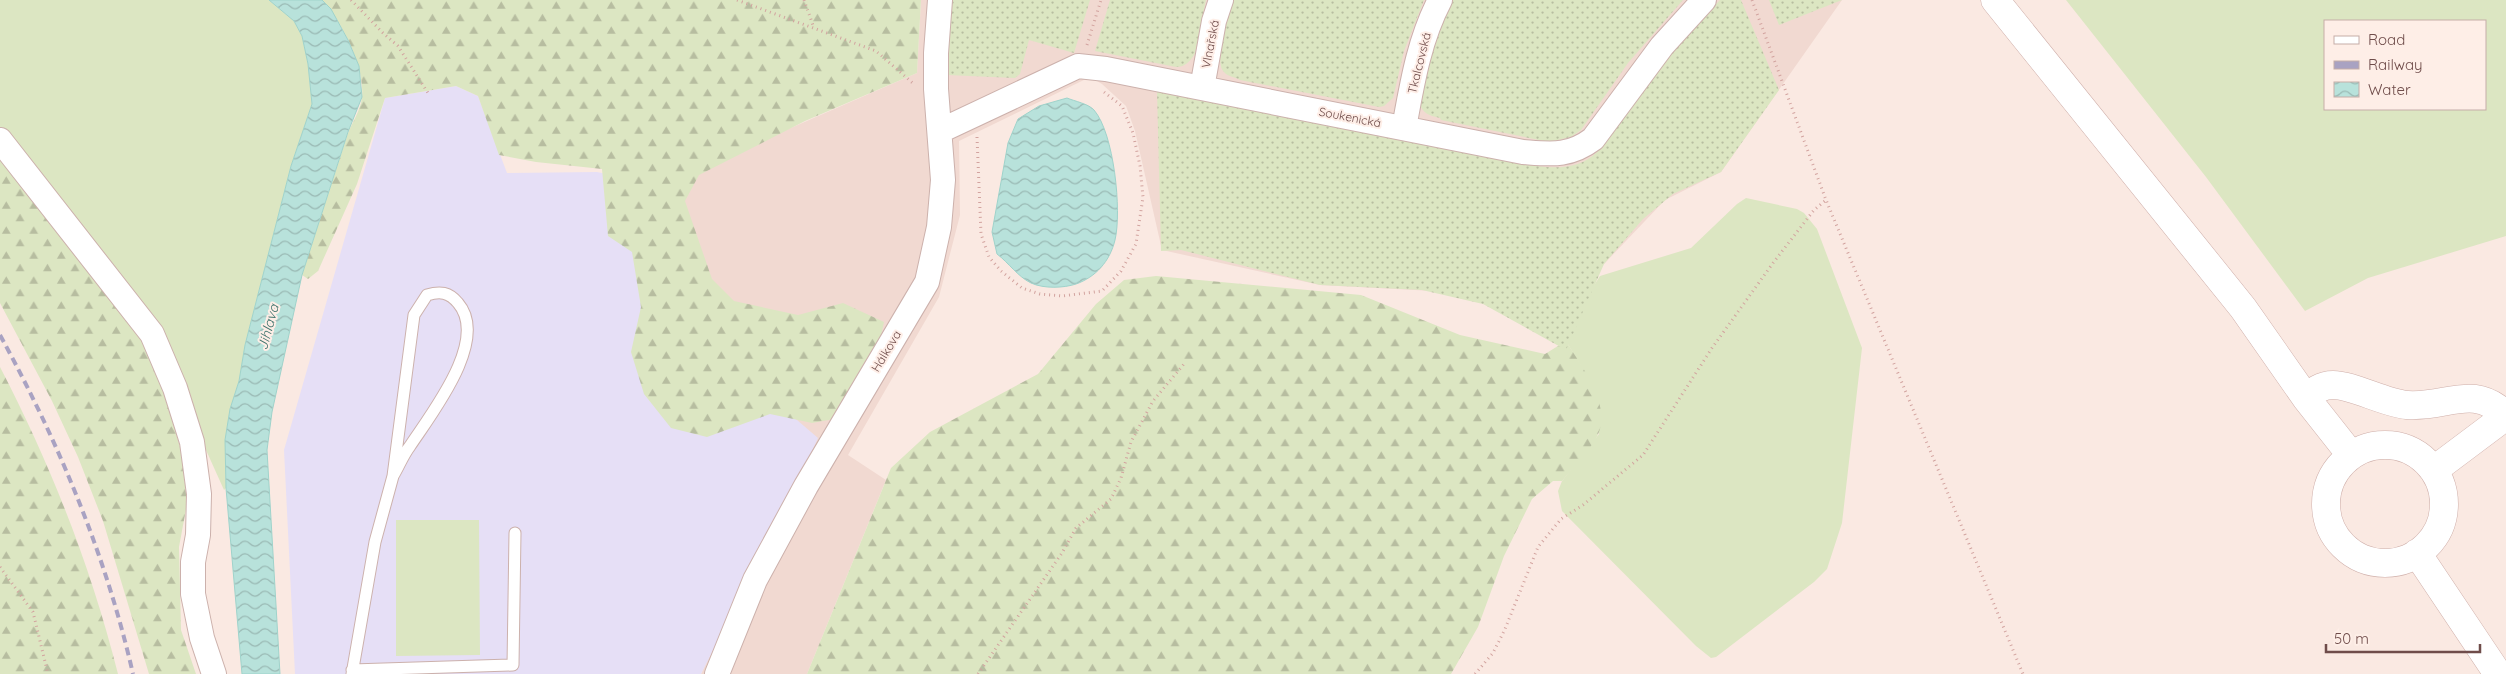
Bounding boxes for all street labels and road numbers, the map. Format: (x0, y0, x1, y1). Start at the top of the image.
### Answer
street label: Vlnařská (1198, 19, 1222, 69)
street label: Tkalcovská (1404, 31, 1434, 95)
street label: Soukenická (1318, 104, 1382, 130)
street label: Hálkova (868, 328, 904, 374)

